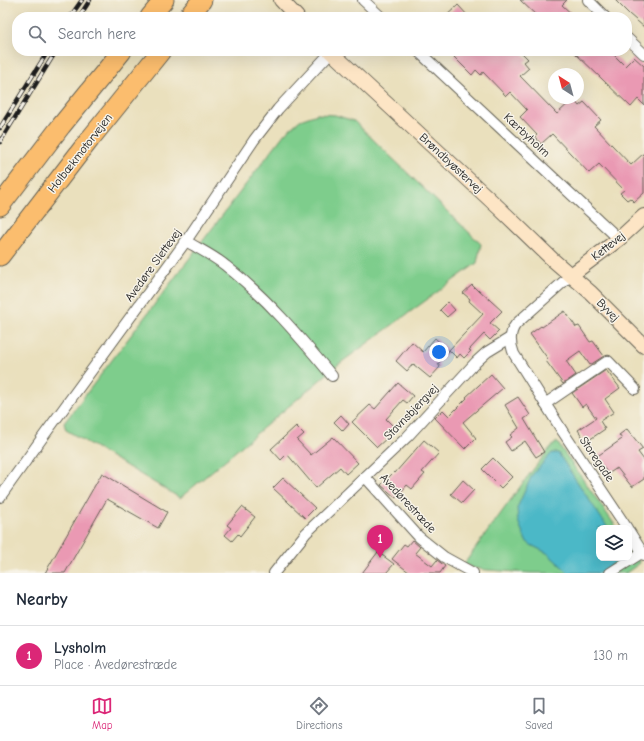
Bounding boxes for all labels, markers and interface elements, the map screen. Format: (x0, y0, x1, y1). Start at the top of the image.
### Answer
search box (12, 12, 632, 56)
icon: search (26, 23, 48, 45)
text: Search here (58, 25, 136, 43)
north arrow (548, 68, 584, 104)
street label: Kærbyholm (501, 110, 553, 160)
street label: Holbækmotorvejen (45, 111, 115, 195)
street label: Brøndbyøstervej (416, 130, 486, 196)
street label: Avedøre Slettevej (122, 226, 184, 304)
street label: Kettevej (588, 229, 628, 263)
street label: Byvej (594, 296, 622, 324)
your location (429, 342, 449, 362)
street label: Stavnsbjergvej (381, 381, 441, 443)
street label: Storegade (577, 434, 617, 484)
street label: Avedørestræde (377, 470, 439, 536)
pin: 1 (367, 525, 393, 558)
map controls (596, 525, 632, 561)
button: layers (596, 525, 632, 561)
text: Nearby (16, 590, 67, 609)
text: Lysholm (54, 639, 106, 657)
text: 1 (26, 648, 32, 663)
text: 130 m (593, 648, 628, 663)
text: Place · Avedørestræde (54, 657, 177, 672)
tab: Map (91, 695, 113, 732)
tab: Directions (296, 695, 343, 732)
tab: Saved (525, 695, 553, 732)

